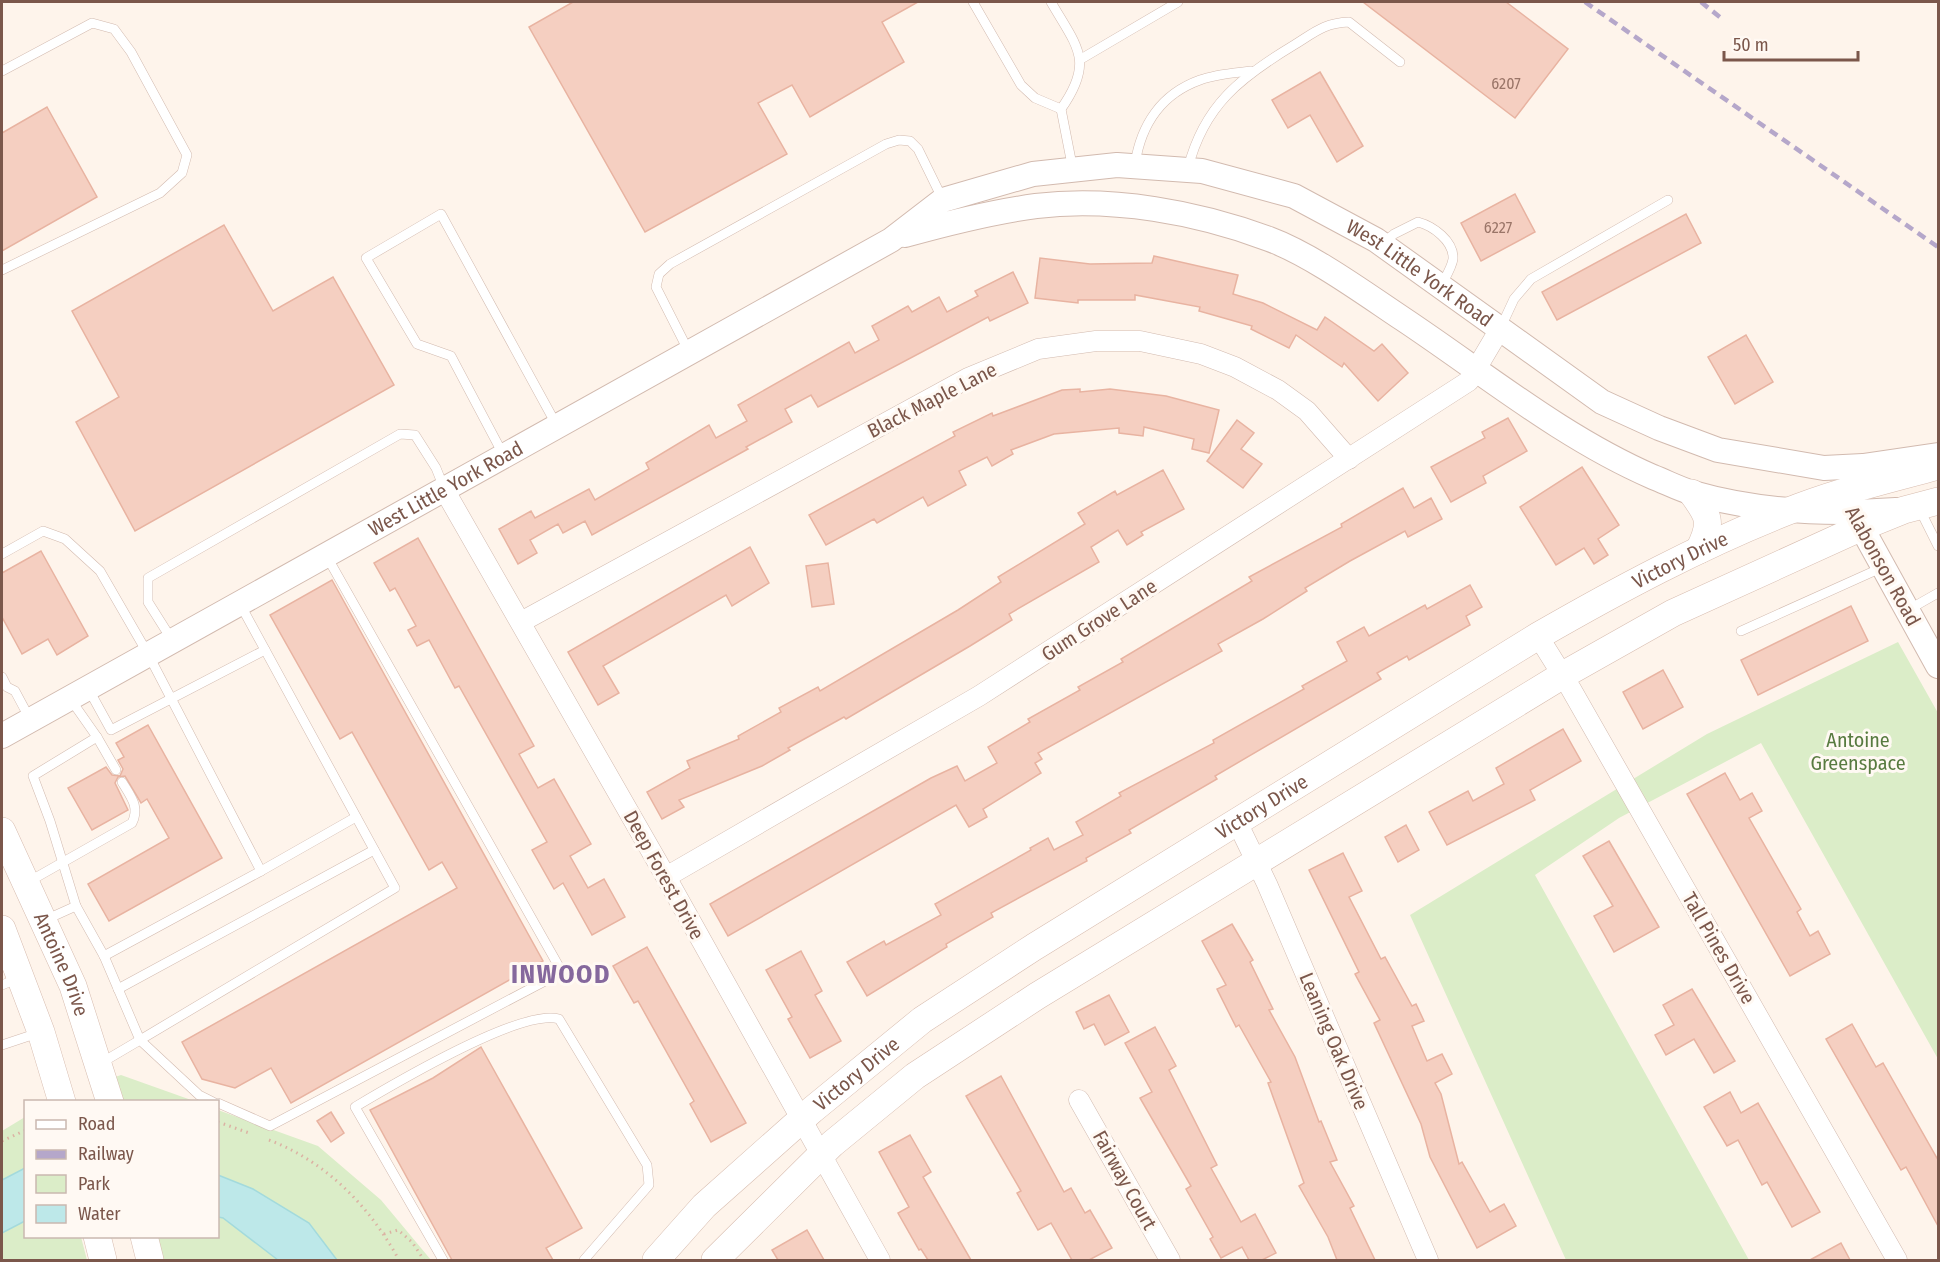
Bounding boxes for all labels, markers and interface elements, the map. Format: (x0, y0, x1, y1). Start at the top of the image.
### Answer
scale bar (1724, 24, 1858, 62)
text: 50 m (1733, 34, 1769, 56)
house number: 6207 (1491, 74, 1521, 93)
street label: West Little York Road (1342, 214, 1498, 332)
house number: 6227 (1484, 218, 1513, 237)
street label: Black Maple Lane (863, 357, 1001, 443)
street label: West Little York Road (364, 436, 527, 541)
street label: Alabonson Road (1840, 502, 1926, 630)
street label: Victory Drive (1628, 526, 1732, 594)
street label: Gum Grove Lane (1037, 574, 1161, 666)
park label: Antoine Greenspace (1810, 728, 1906, 775)
street label: Victory Drive (1211, 769, 1312, 844)
street label: Deep Forest Drive (619, 806, 709, 944)
street label: Tall Pines Drive (1677, 888, 1761, 1008)
street label: Antoine Drive (29, 909, 94, 1019)
district label: INWOOD (511, 959, 611, 990)
street label: Leaning Oak Drive (1294, 969, 1374, 1113)
street label: Victory Drive (809, 1032, 904, 1116)
legend (24, 1100, 219, 1238)
text: Road (78, 1113, 115, 1135)
street label: Fairway Court (1088, 1126, 1162, 1234)
text: Railway (78, 1143, 134, 1165)
text: Park (78, 1173, 111, 1195)
text: Water (78, 1203, 121, 1225)

